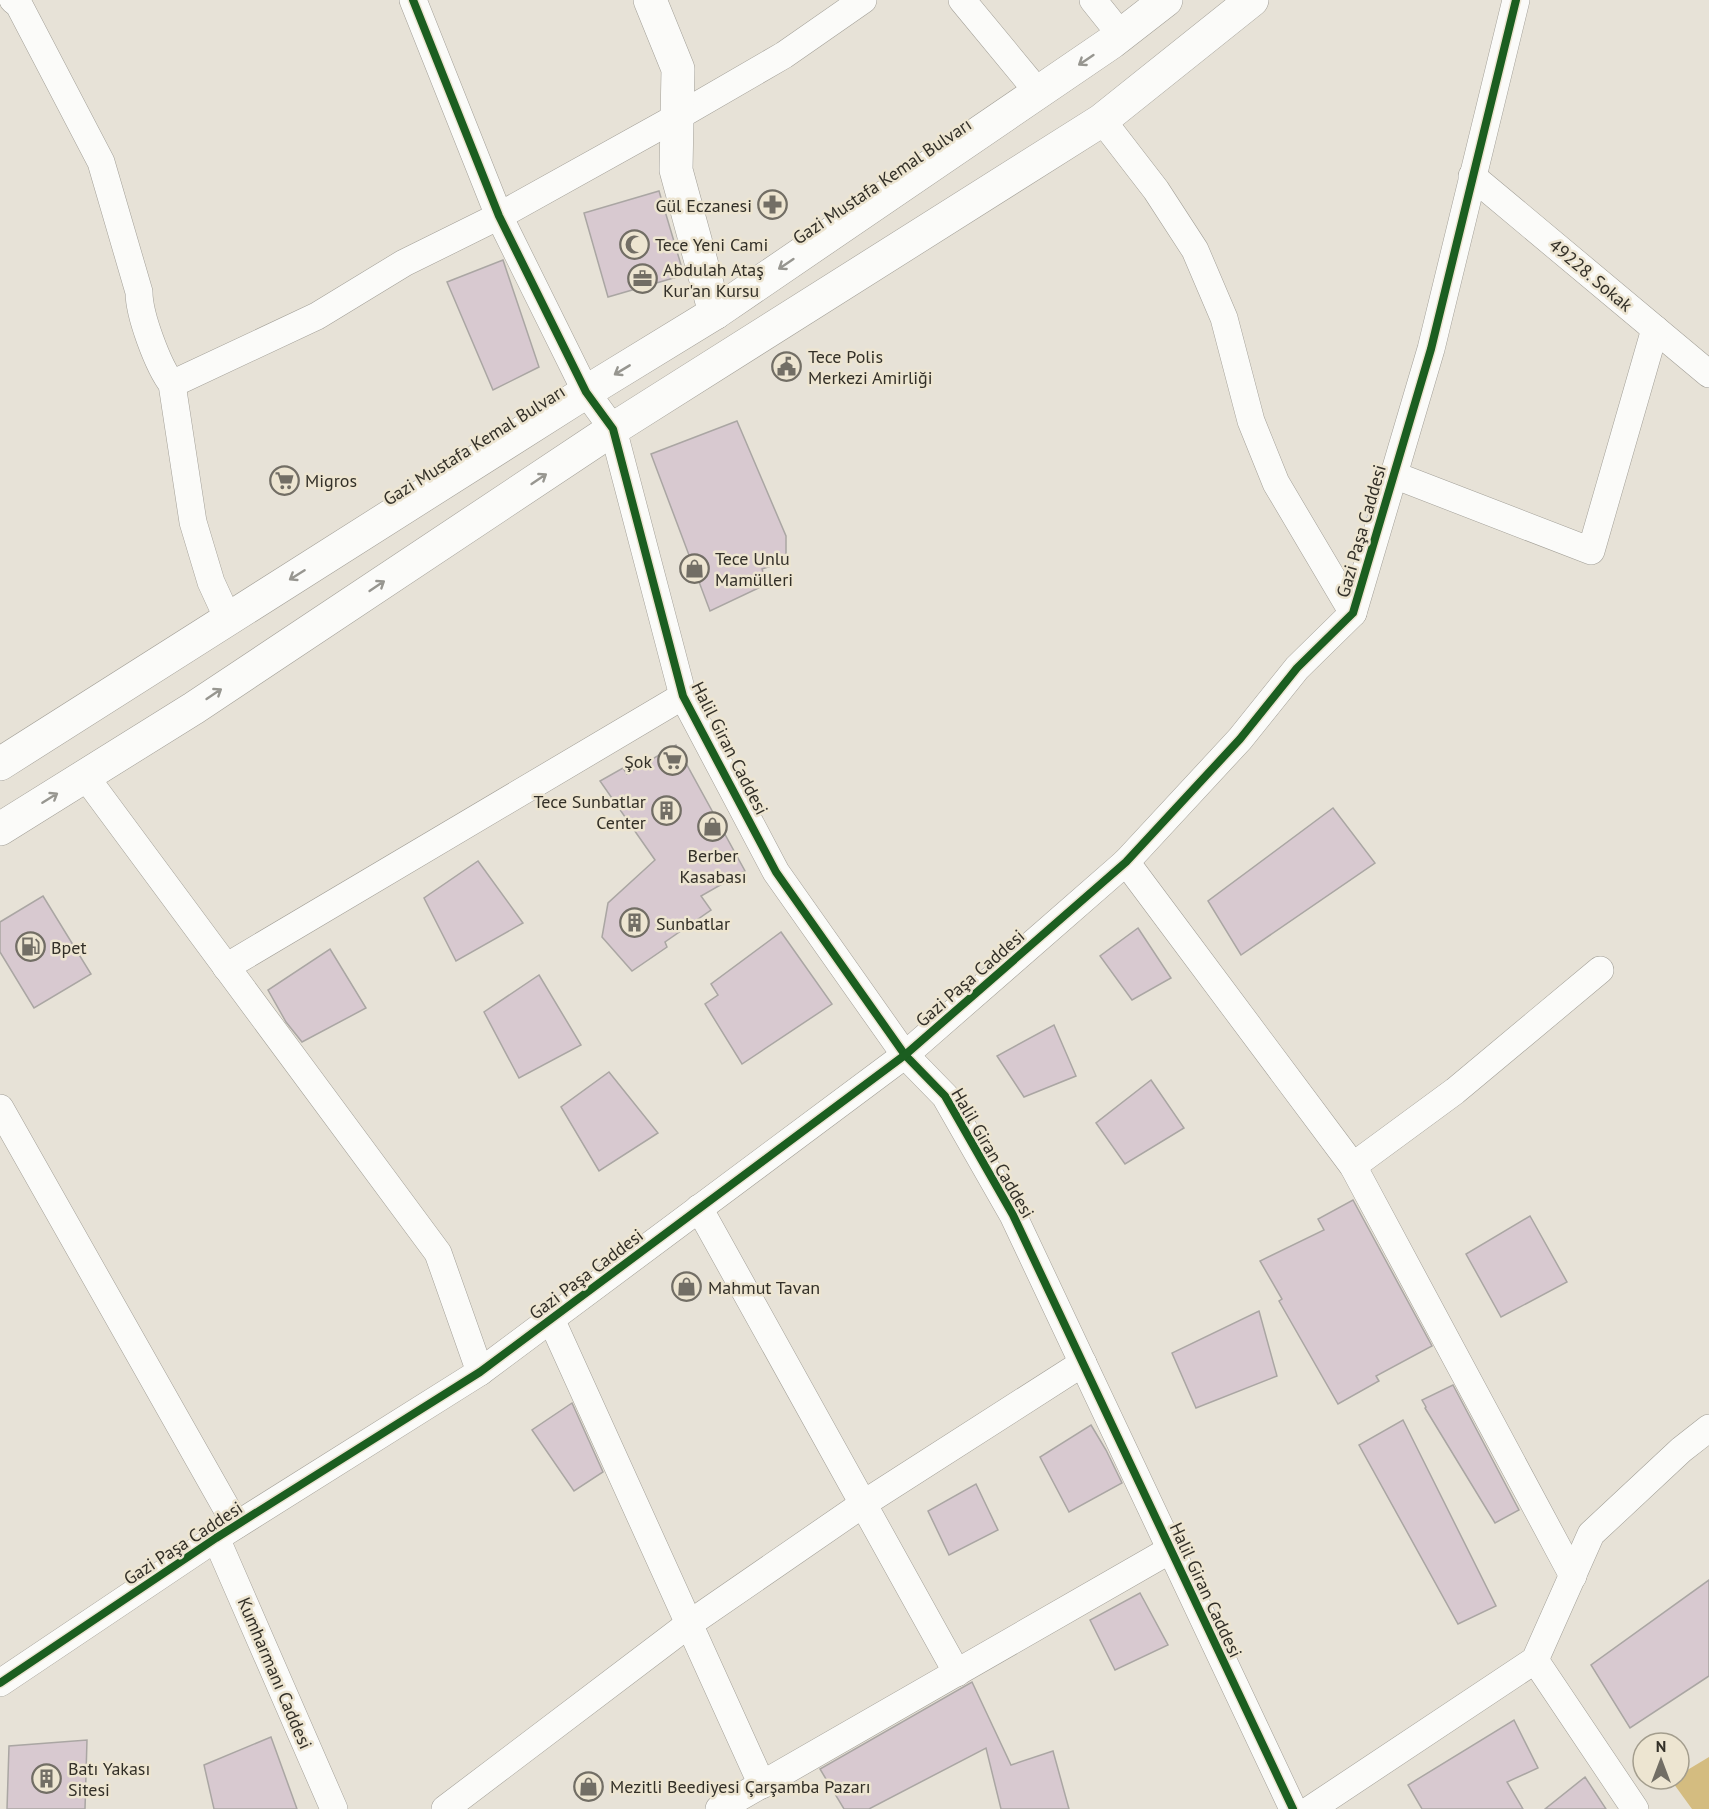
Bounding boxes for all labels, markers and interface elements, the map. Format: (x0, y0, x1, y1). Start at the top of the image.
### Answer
one-way arrow (1078, 54, 1094, 66)
street label: Gazi Mustafa Kemal Bulvarı (788, 113, 976, 249)
pharmacy icon: Gül Eczanesi (757, 189, 789, 221)
place label: Gül Eczanesi (655, 194, 752, 217)
mosque icon: Tece Yeni Cami (618, 228, 650, 260)
place label: Tece Yeni Cami (655, 233, 768, 256)
street label: 49228. Sokak (1545, 234, 1638, 317)
place label: Abdulah Ataş Kur'an Kursu (663, 258, 764, 302)
one-way arrow (778, 259, 795, 271)
office icon: Abdulah Ataş Kur'an Kursu (626, 263, 658, 295)
place label: Tece Polis Merkezi Amirliği (808, 345, 933, 389)
public building icon: Tece Polis Merkezi Amirliği (771, 350, 803, 382)
one-way arrow (614, 364, 631, 376)
street label: Gazi Mustafa Kemal Bulvarı (379, 379, 569, 511)
street label: Gazi Paşa Caddesi (1331, 462, 1391, 600)
supermarket icon: Migros (268, 464, 300, 496)
place label: Migros (305, 469, 357, 492)
one-way arrow (531, 472, 548, 485)
place label: Tece Unlu Mamülleri (715, 547, 793, 591)
shop icon: Tece Unlu Mamülleri (678, 552, 710, 584)
one-way arrow (289, 569, 306, 582)
one-way arrow (368, 580, 385, 592)
street label: Halil Giran Caddesi (686, 677, 774, 819)
one-way arrow (206, 688, 222, 700)
supermarket icon: Şok (657, 745, 689, 777)
place label: Şok (624, 750, 652, 773)
place label: Tece Sunbatlar Center (534, 790, 646, 834)
one-way arrow (41, 792, 58, 805)
building icon: Tece Sunbatlar Center (651, 795, 683, 827)
shop icon: Berber Kasabası (697, 810, 729, 842)
place label: Berber Kasabası (680, 844, 746, 888)
building icon: Sunbatlar (619, 907, 651, 939)
place label: Sunbatlar (656, 912, 730, 935)
street label: Gazi Paşa Caddesi (911, 924, 1029, 1032)
fuel station icon: Bpet (14, 931, 46, 963)
place label: Bpet (51, 936, 87, 959)
street label: Halil Giran Caddesi (946, 1084, 1040, 1222)
street label: Gazi Paşa Caddesi (524, 1224, 648, 1324)
shop icon: Mahmut Tavan (671, 1271, 703, 1303)
place label: Mahmut Tavan (708, 1276, 820, 1299)
street label: Gazi Paşa Caddesi (119, 1496, 247, 1590)
street label: Halil Giran Caddesi (1165, 1519, 1247, 1661)
street label: Kumharmanı Caddesi (233, 1594, 317, 1752)
north arrow (1631, 1731, 1691, 1791)
text: N (1656, 1736, 1666, 1756)
place label: Batı Yakası Sitesi (68, 1757, 150, 1801)
building icon: Batı Yakası Sitesi (31, 1762, 63, 1794)
shop icon: Mezitli Beediyesi Çarşamba Pazarı (573, 1770, 605, 1802)
place label: Mezitli Beediyesi Çarşamba Pazarı (610, 1775, 871, 1798)

